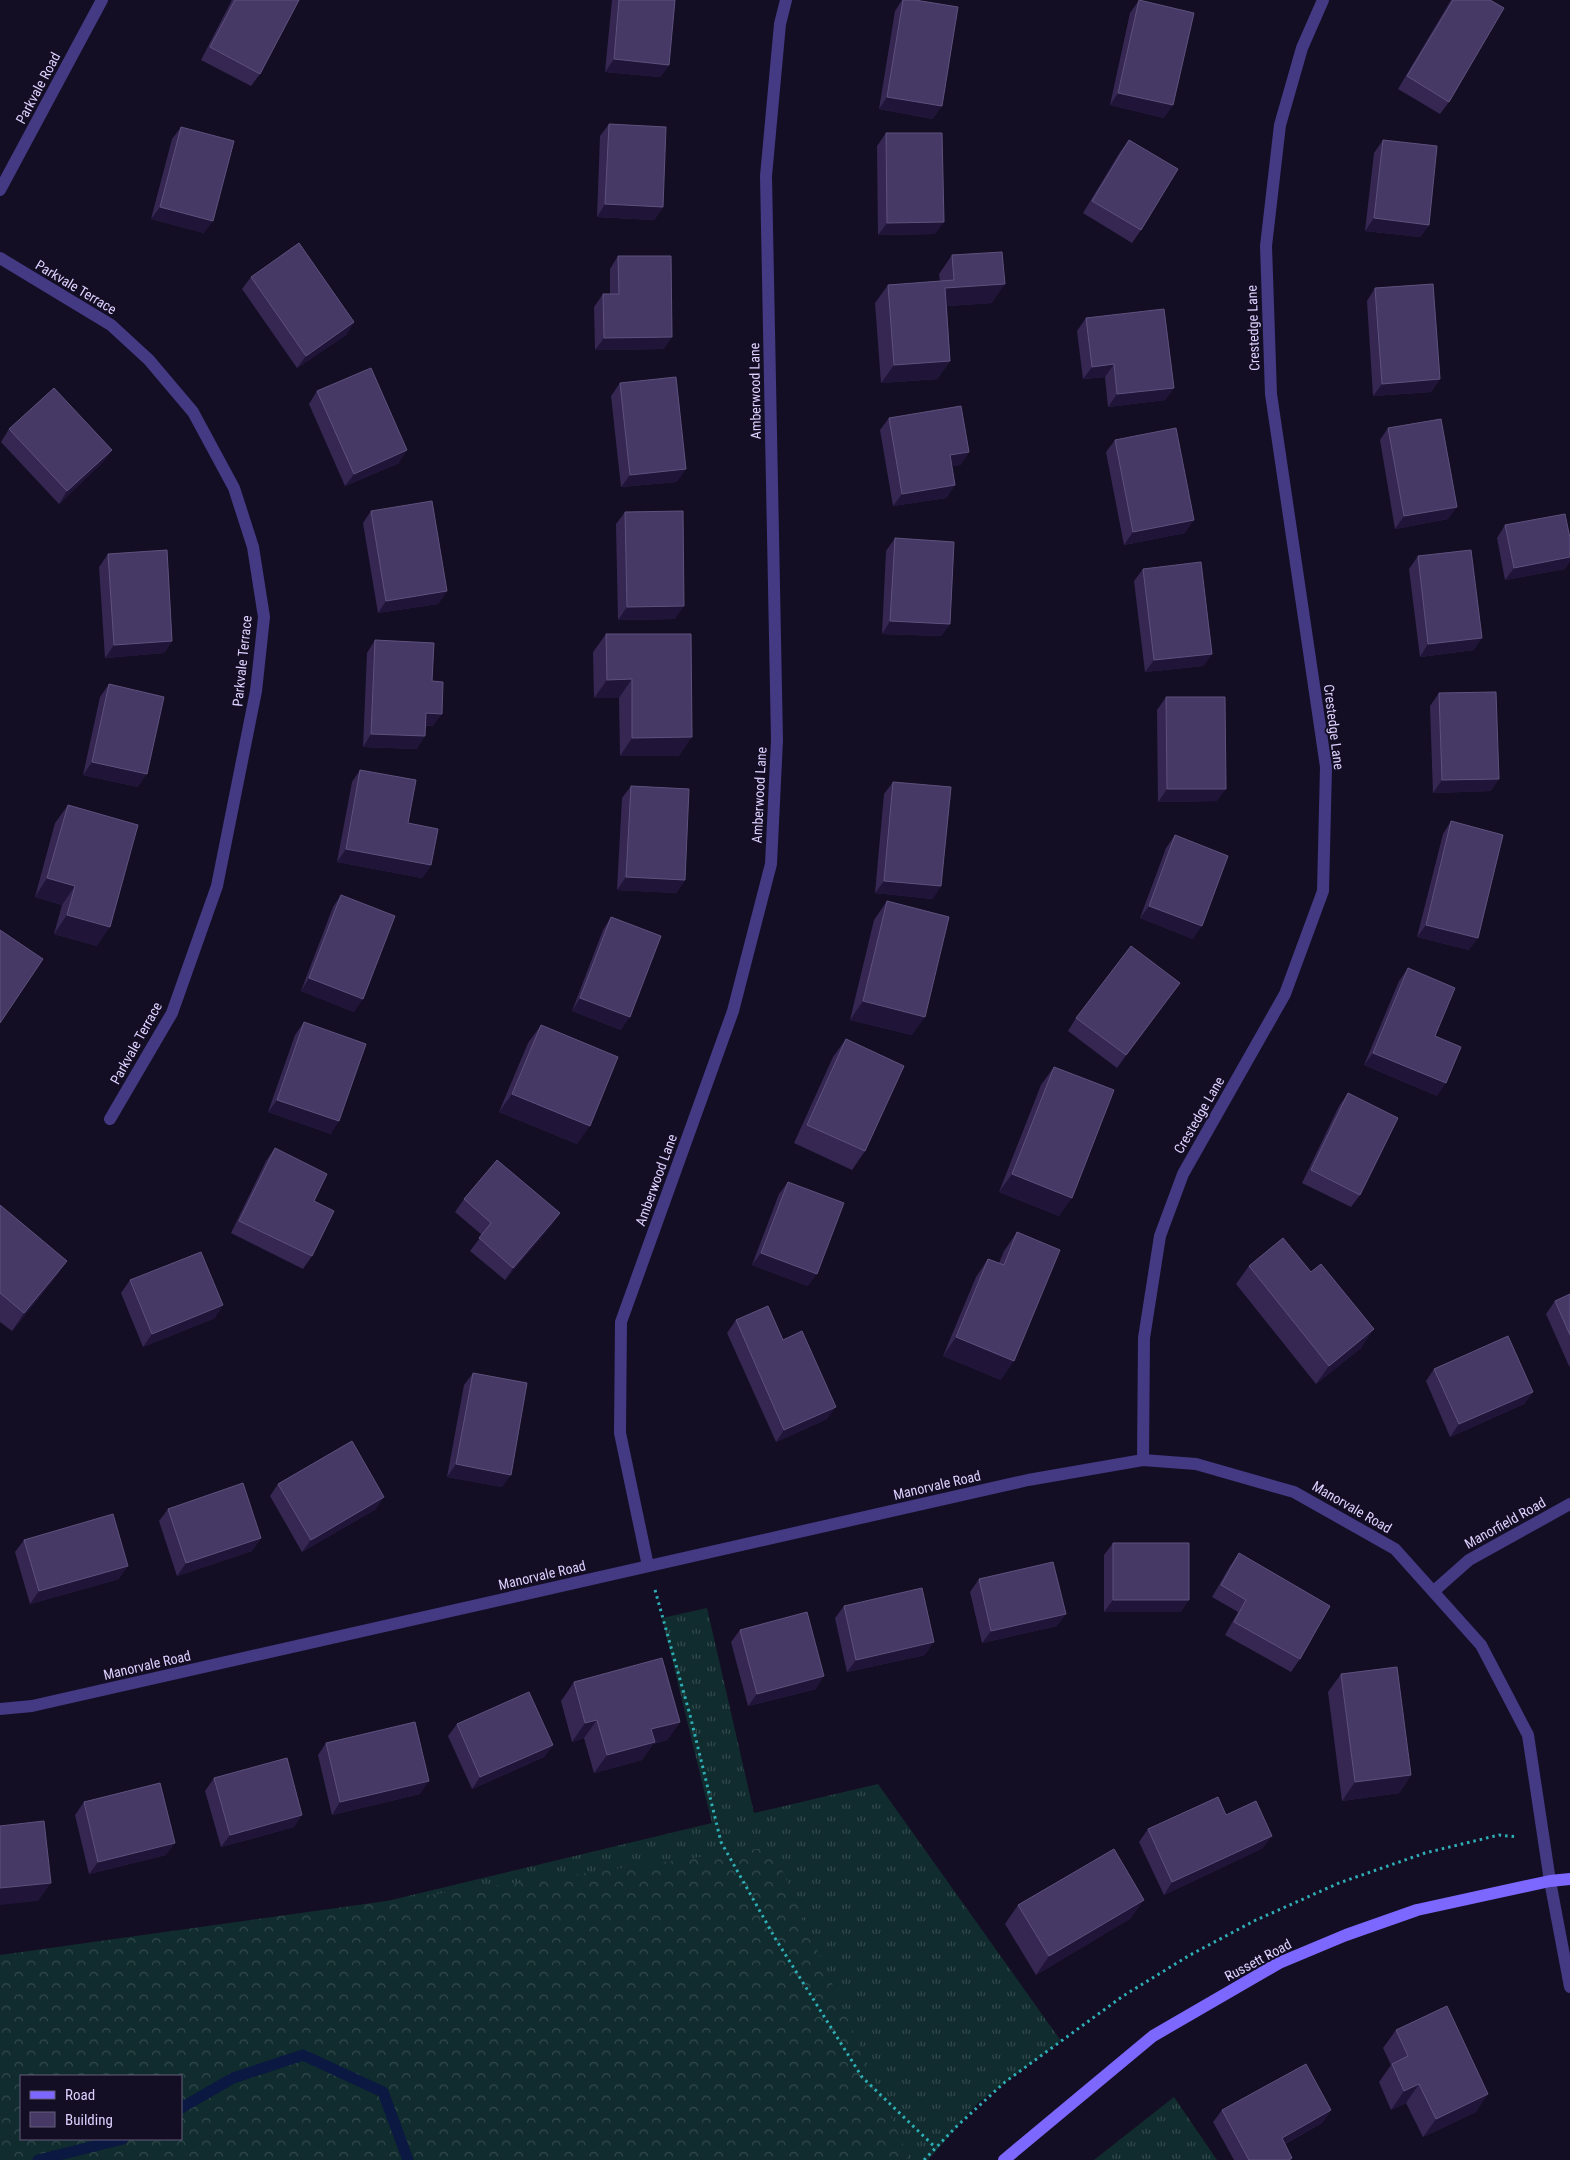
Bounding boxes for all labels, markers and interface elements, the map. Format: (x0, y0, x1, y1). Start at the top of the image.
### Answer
street label: Parkvale Road (12, 50, 64, 126)
street label: Parkvale Terrace (33, 257, 120, 318)
street label: Crestedge Lane (1243, 284, 1262, 371)
street label: Amberwood Lane (746, 342, 764, 439)
street label: Parkvale Terrace (229, 614, 255, 707)
street label: Crestedge Lane (1321, 683, 1347, 771)
street label: Amberwood Lane (748, 746, 770, 844)
street label: Parkvale Terrace (107, 999, 165, 1087)
street label: Crestedge Lane (1171, 1073, 1228, 1156)
street label: Amberwood Lane (632, 1132, 680, 1228)
street label: Manorvale Road (892, 1467, 982, 1503)
street label: Manorvale Road (1309, 1478, 1395, 1536)
street label: Manorfield Road (1462, 1494, 1548, 1552)
street label: Manorvale Road (497, 1557, 587, 1593)
street label: Manorvale Road (102, 1647, 192, 1683)
street label: Russett Road (1222, 1936, 1294, 1984)
legend (20, 2075, 182, 2140)
text: Road (65, 2086, 95, 2104)
text: Building (65, 2111, 113, 2129)

